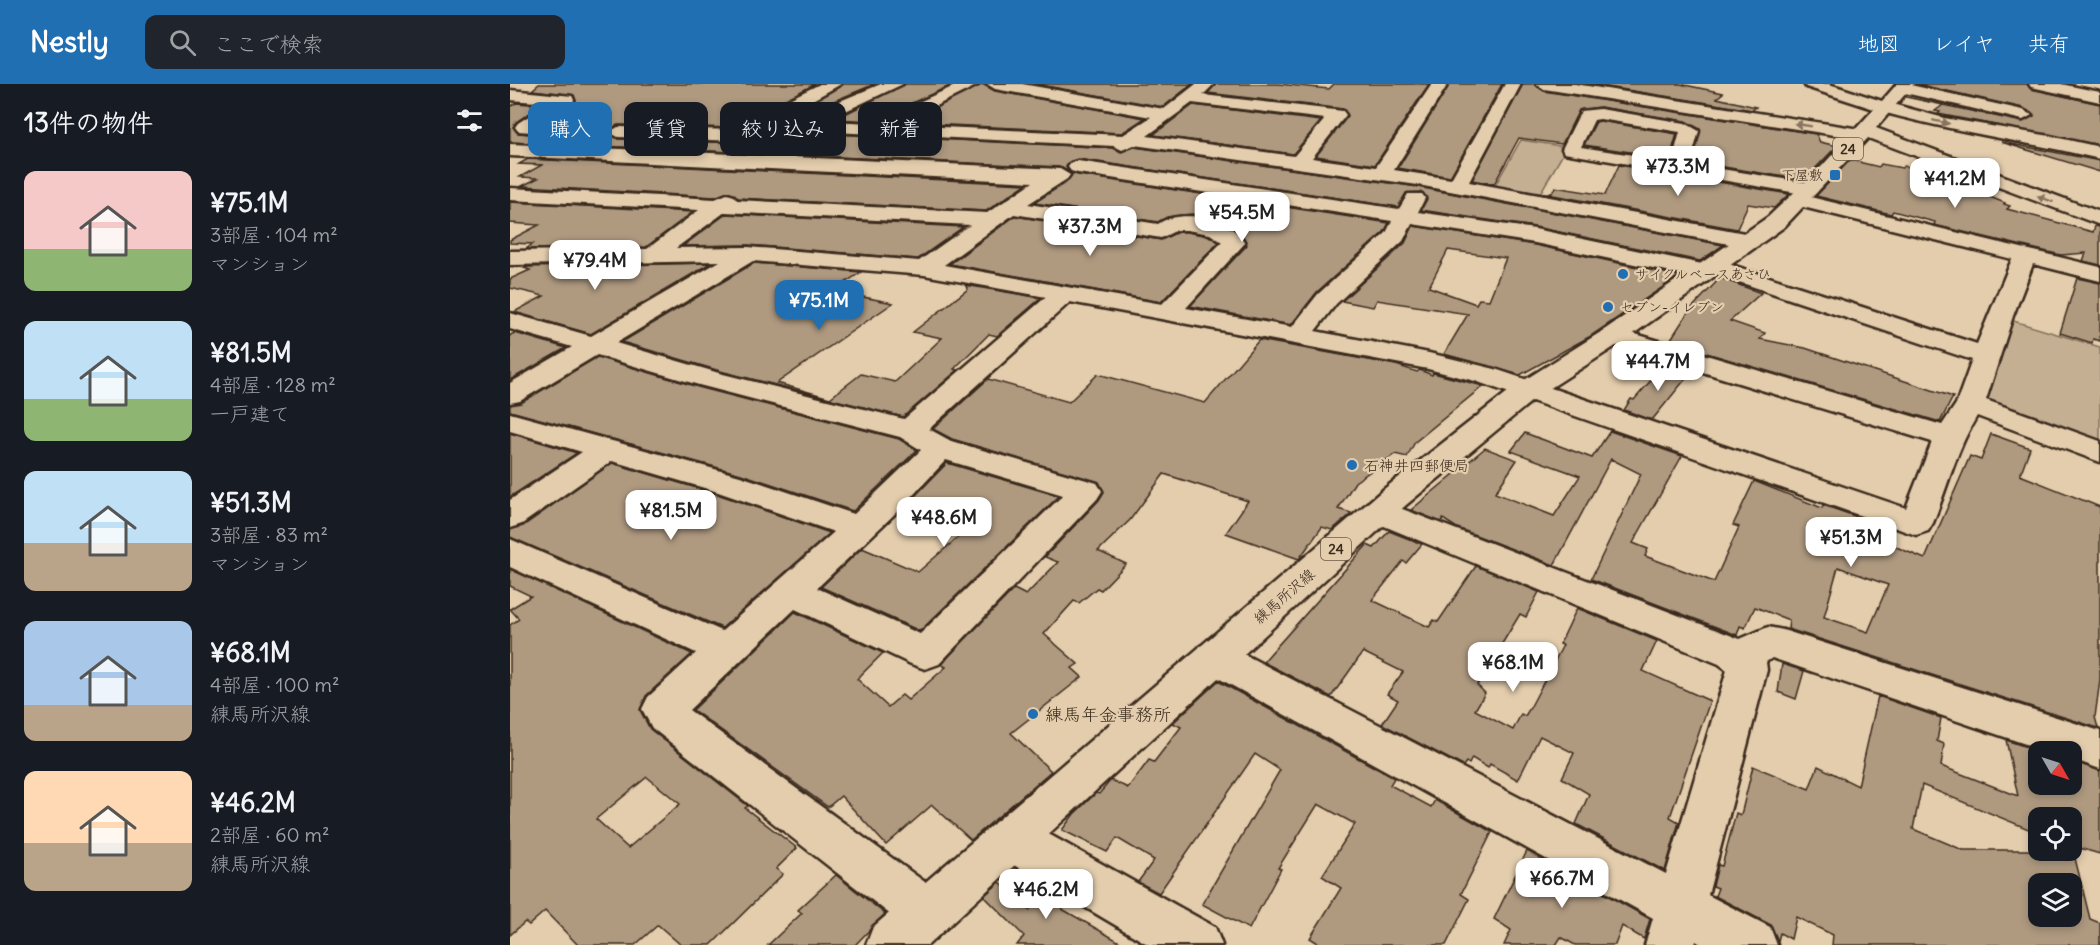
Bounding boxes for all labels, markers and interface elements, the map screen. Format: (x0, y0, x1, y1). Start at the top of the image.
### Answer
search box (145, 15, 565, 69)
text: Nestly (30, 24, 109, 60)
icon: search (166, 26, 199, 59)
text: ここで検索 (214, 30, 324, 58)
text: 地図 (1858, 30, 1900, 57)
text: レイヤ (1933, 30, 1995, 57)
text: 共有 (2028, 30, 2070, 57)
chip: 購入 (528, 102, 612, 156)
chip: 賃貸 (624, 102, 708, 156)
chip: 絞り込み (720, 102, 846, 156)
chip: 新着 (858, 102, 942, 156)
icon: filters (453, 104, 486, 137)
text: 13件の物件 (24, 106, 153, 139)
one-way arrow (1932, 118, 1951, 127)
one-way arrow (1793, 120, 1812, 129)
road number: 24 (1833, 138, 1863, 160)
pin: ¥73.3M (1629, 146, 1727, 197)
text: ¥73.3M (1646, 153, 1710, 178)
pin: ¥41.2M (1906, 158, 2004, 209)
text: ¥41.2M (1924, 165, 1986, 190)
place label: 下屋敷 (1781, 166, 1823, 184)
marker: 下屋敷 (1828, 168, 1842, 182)
text: ¥75.1M (210, 186, 289, 219)
pin: ¥54.5M (1193, 192, 1291, 243)
one-way arrow (2036, 193, 2054, 203)
icon: home (72, 195, 144, 267)
text: ¥54.5M (1209, 199, 1275, 224)
pin: ¥37.3M (1041, 206, 1139, 257)
text: ¥37.3M (1058, 213, 1122, 238)
text: 3部屋 · 104 m² (210, 222, 338, 247)
pin: ¥79.4M (546, 240, 644, 291)
text: ¥79.4M (563, 247, 627, 272)
text: マンション (210, 251, 309, 276)
place label: サイクルベースあさひ (1635, 265, 1771, 283)
marker: サイクルベースあさひ (1616, 267, 1630, 281)
pin: ¥75.1M (770, 280, 868, 331)
text: ¥75.1M (789, 287, 849, 312)
place label: セブン-イレブン (1620, 298, 1724, 316)
marker: セブン-イレブン (1601, 300, 1615, 314)
text: ¥81.5M (210, 336, 292, 369)
pin: ¥44.7M (1609, 341, 1707, 392)
icon: home (72, 345, 144, 417)
text: ¥44.7M (1626, 348, 1691, 373)
text: 4部屋 · 128 m² (210, 372, 336, 397)
text: 一戸建て (210, 401, 290, 426)
place label: 石神井四郵便局 (1364, 456, 1469, 475)
marker: 石神井四郵便局 (1345, 458, 1359, 472)
text: ¥51.3M (210, 486, 292, 519)
pin: ¥81.5M (622, 490, 720, 541)
icon: home (72, 495, 144, 567)
text: ¥81.5M (639, 497, 703, 522)
pin: ¥48.6M (895, 497, 993, 548)
text: ¥48.6M (911, 504, 977, 529)
pin: ¥51.3M (1802, 517, 1900, 568)
text: 3部屋 · 83 m² (210, 522, 328, 547)
text: ¥51.3M (1820, 524, 1882, 549)
road number: 24 (1321, 538, 1351, 560)
text: マンション (210, 551, 309, 576)
street label: 練馬所沢線 (1249, 564, 1319, 628)
text: ¥68.1M (210, 636, 291, 669)
pin: ¥68.1M (1464, 642, 1562, 693)
icon: home (72, 645, 144, 717)
text: ¥68.1M (1482, 649, 1544, 674)
text: 4部屋 · 100 m² (210, 672, 340, 697)
text: 練馬所沢線 (210, 701, 310, 726)
place label: 練馬年金事務所 (1045, 703, 1171, 726)
marker: 練馬年金事務所 (1026, 707, 1040, 721)
north arrow (2028, 741, 2082, 795)
map controls (2028, 741, 2082, 927)
text: ¥46.2M (210, 786, 296, 819)
icon: home (72, 795, 144, 867)
button: locate (2028, 807, 2082, 861)
text: 2部屋 · 60 m² (210, 822, 329, 847)
text: 練馬所沢線 (210, 851, 310, 876)
pin: ¥66.7M (1513, 858, 1611, 909)
text: ¥66.7M (1530, 865, 1594, 890)
pin: ¥46.2M (997, 869, 1095, 920)
button: layers (2028, 873, 2082, 927)
text: ¥46.2M (1013, 876, 1079, 901)

